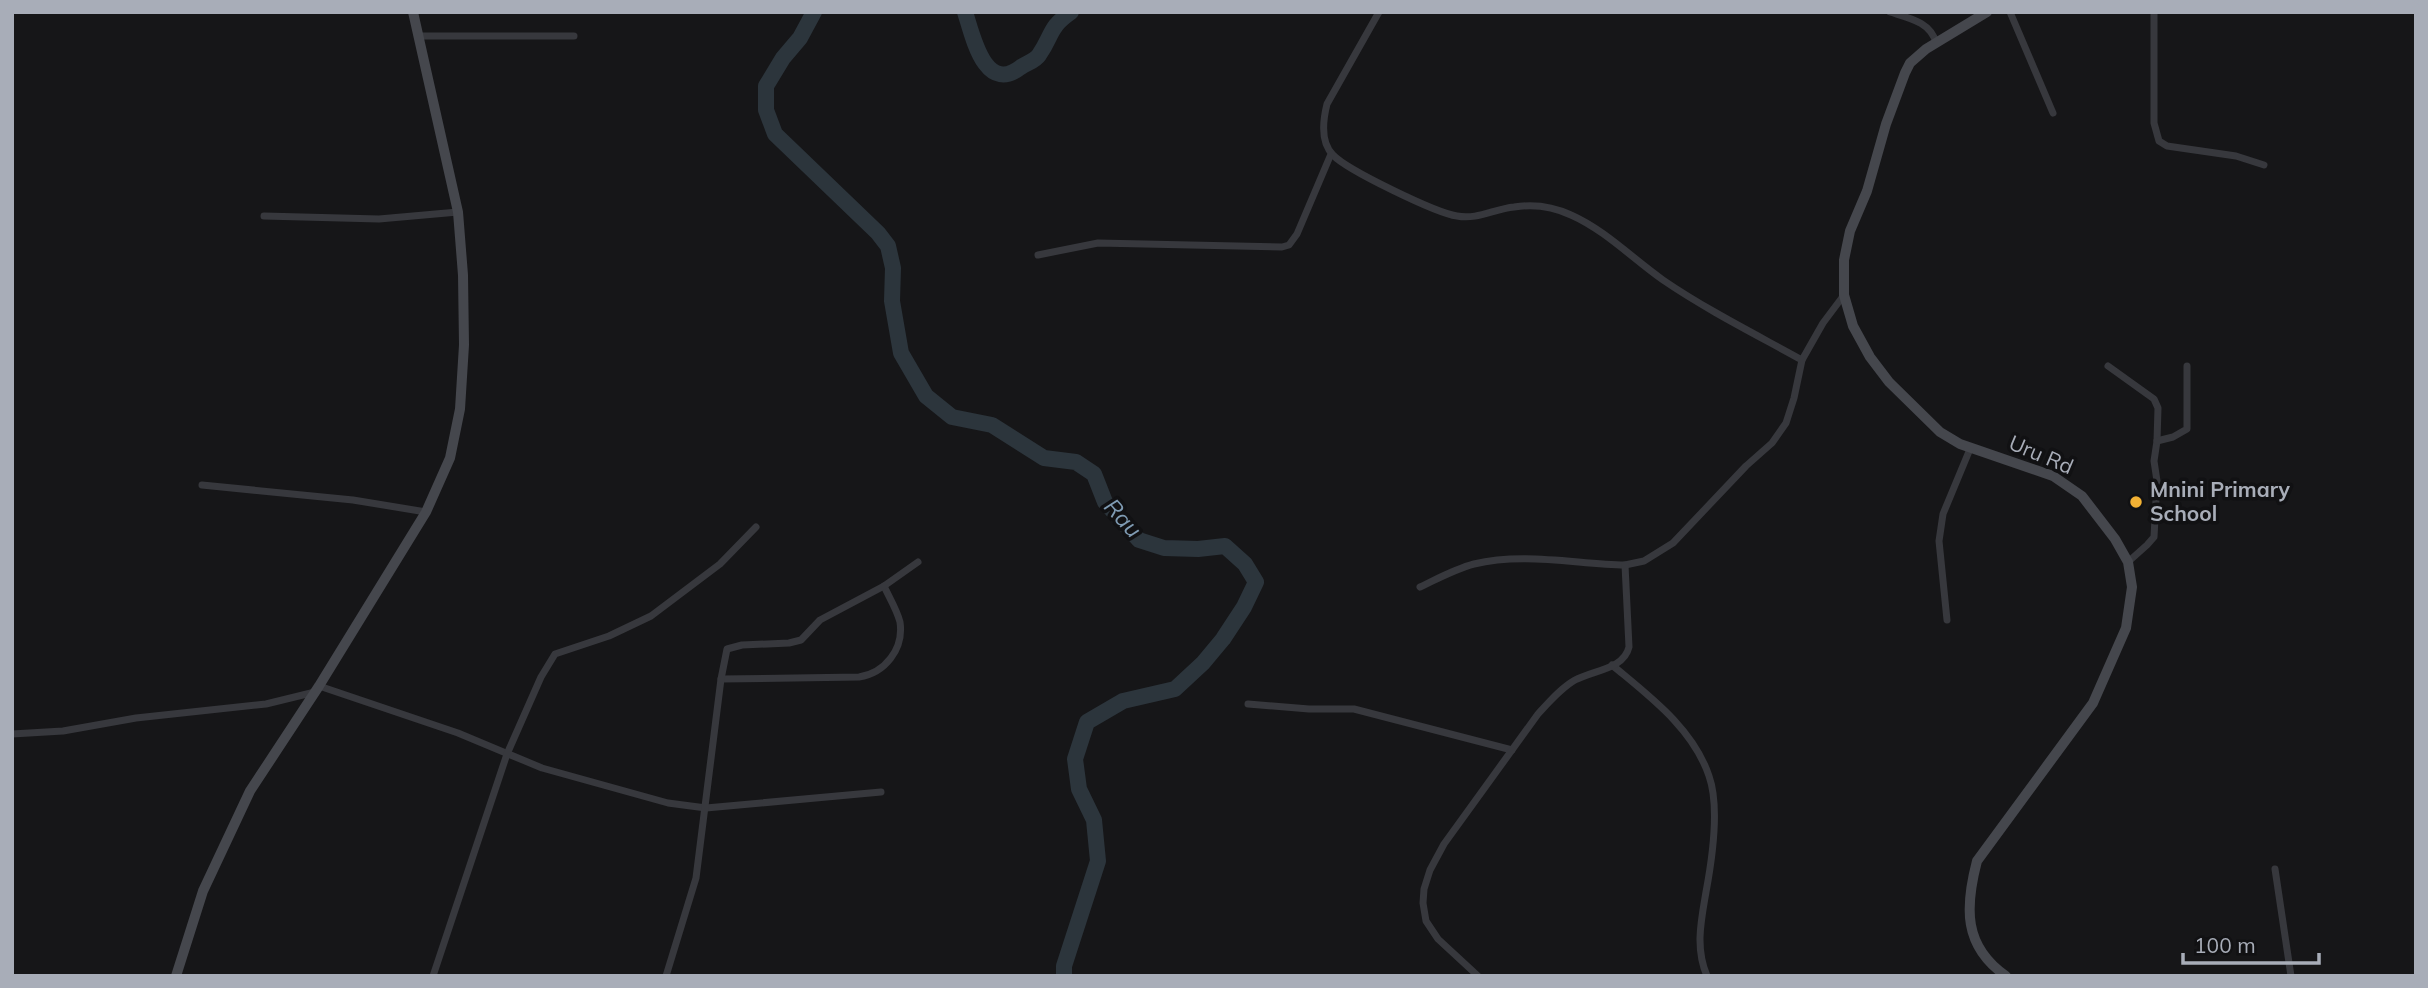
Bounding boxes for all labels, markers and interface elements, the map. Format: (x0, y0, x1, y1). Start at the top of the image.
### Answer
street label: Uru Rd (2005, 429, 2078, 479)
place label: Mnini Primary School (2150, 476, 2291, 526)
water label: Rau (1098, 492, 1149, 543)
marker: Mnini Primary School (2128, 494, 2144, 510)
scale bar (2183, 922, 2320, 966)
text: 100 m (2194, 932, 2256, 958)

